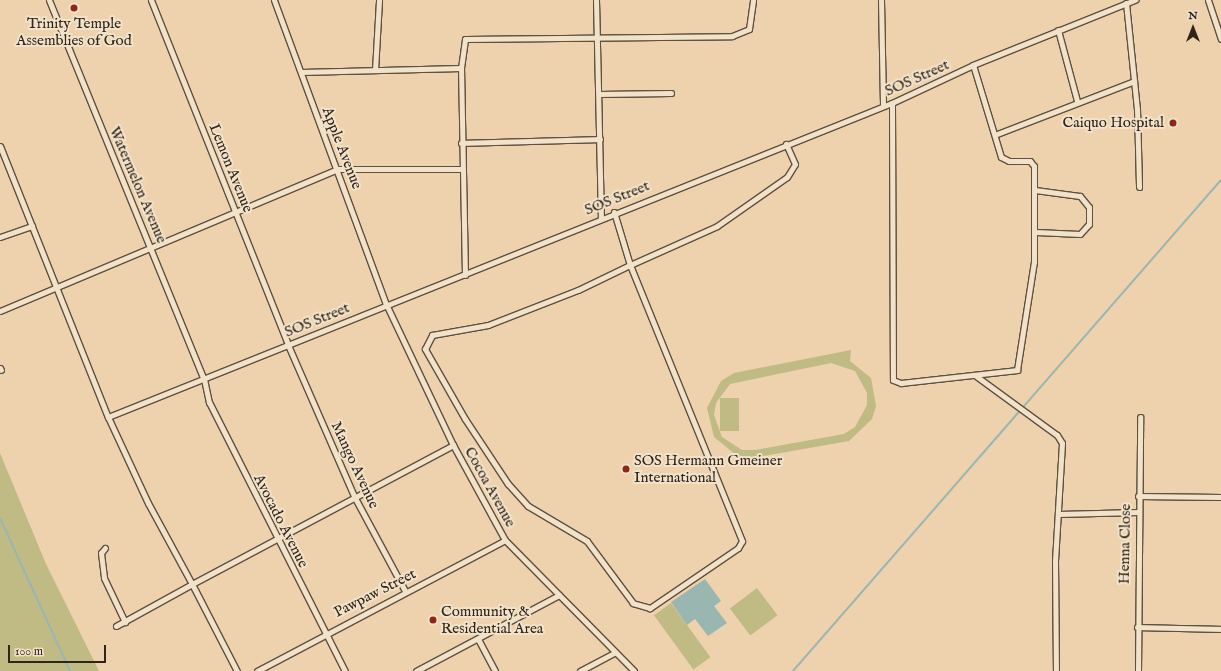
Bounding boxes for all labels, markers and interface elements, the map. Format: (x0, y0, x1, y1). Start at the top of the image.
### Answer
marker: Trinity Temple Assemblies of God (69, 3, 79, 13)
north arrow (1173, 8, 1213, 48)
text: N (1188, 9, 1198, 23)
place label: Trinity Temple Assemblies of God (16, 14, 132, 49)
street label: SOS Street (882, 56, 952, 100)
street label: Apple Avenue (318, 104, 366, 192)
place label: Caiquo Hospital (1063, 114, 1164, 132)
marker: Caiquo Hospital (1167, 117, 1179, 129)
street label: Lemon Avenue (205, 121, 257, 215)
street label: Watermelon Avenue (105, 124, 171, 246)
street label: SOS Street (582, 177, 652, 219)
street label: SOS Street (282, 299, 352, 341)
street label: Mango Avenue (327, 419, 383, 511)
street label: Cocoa Avenue (461, 444, 519, 530)
place label: SOS Hermann Gmeiner International (634, 451, 782, 486)
marker: SOS Hermann Gmeiner International (621, 464, 631, 474)
street label: Avocado Avenue (250, 471, 312, 571)
street label: Henna Close (1115, 504, 1135, 584)
street label: Pawpaw Street (331, 565, 419, 621)
place label: Community & Residential Area (441, 602, 543, 637)
marker: Community & Residential Area (428, 615, 438, 625)
scale bar (10, 637, 108, 663)
text: 100 m (15, 644, 43, 659)

